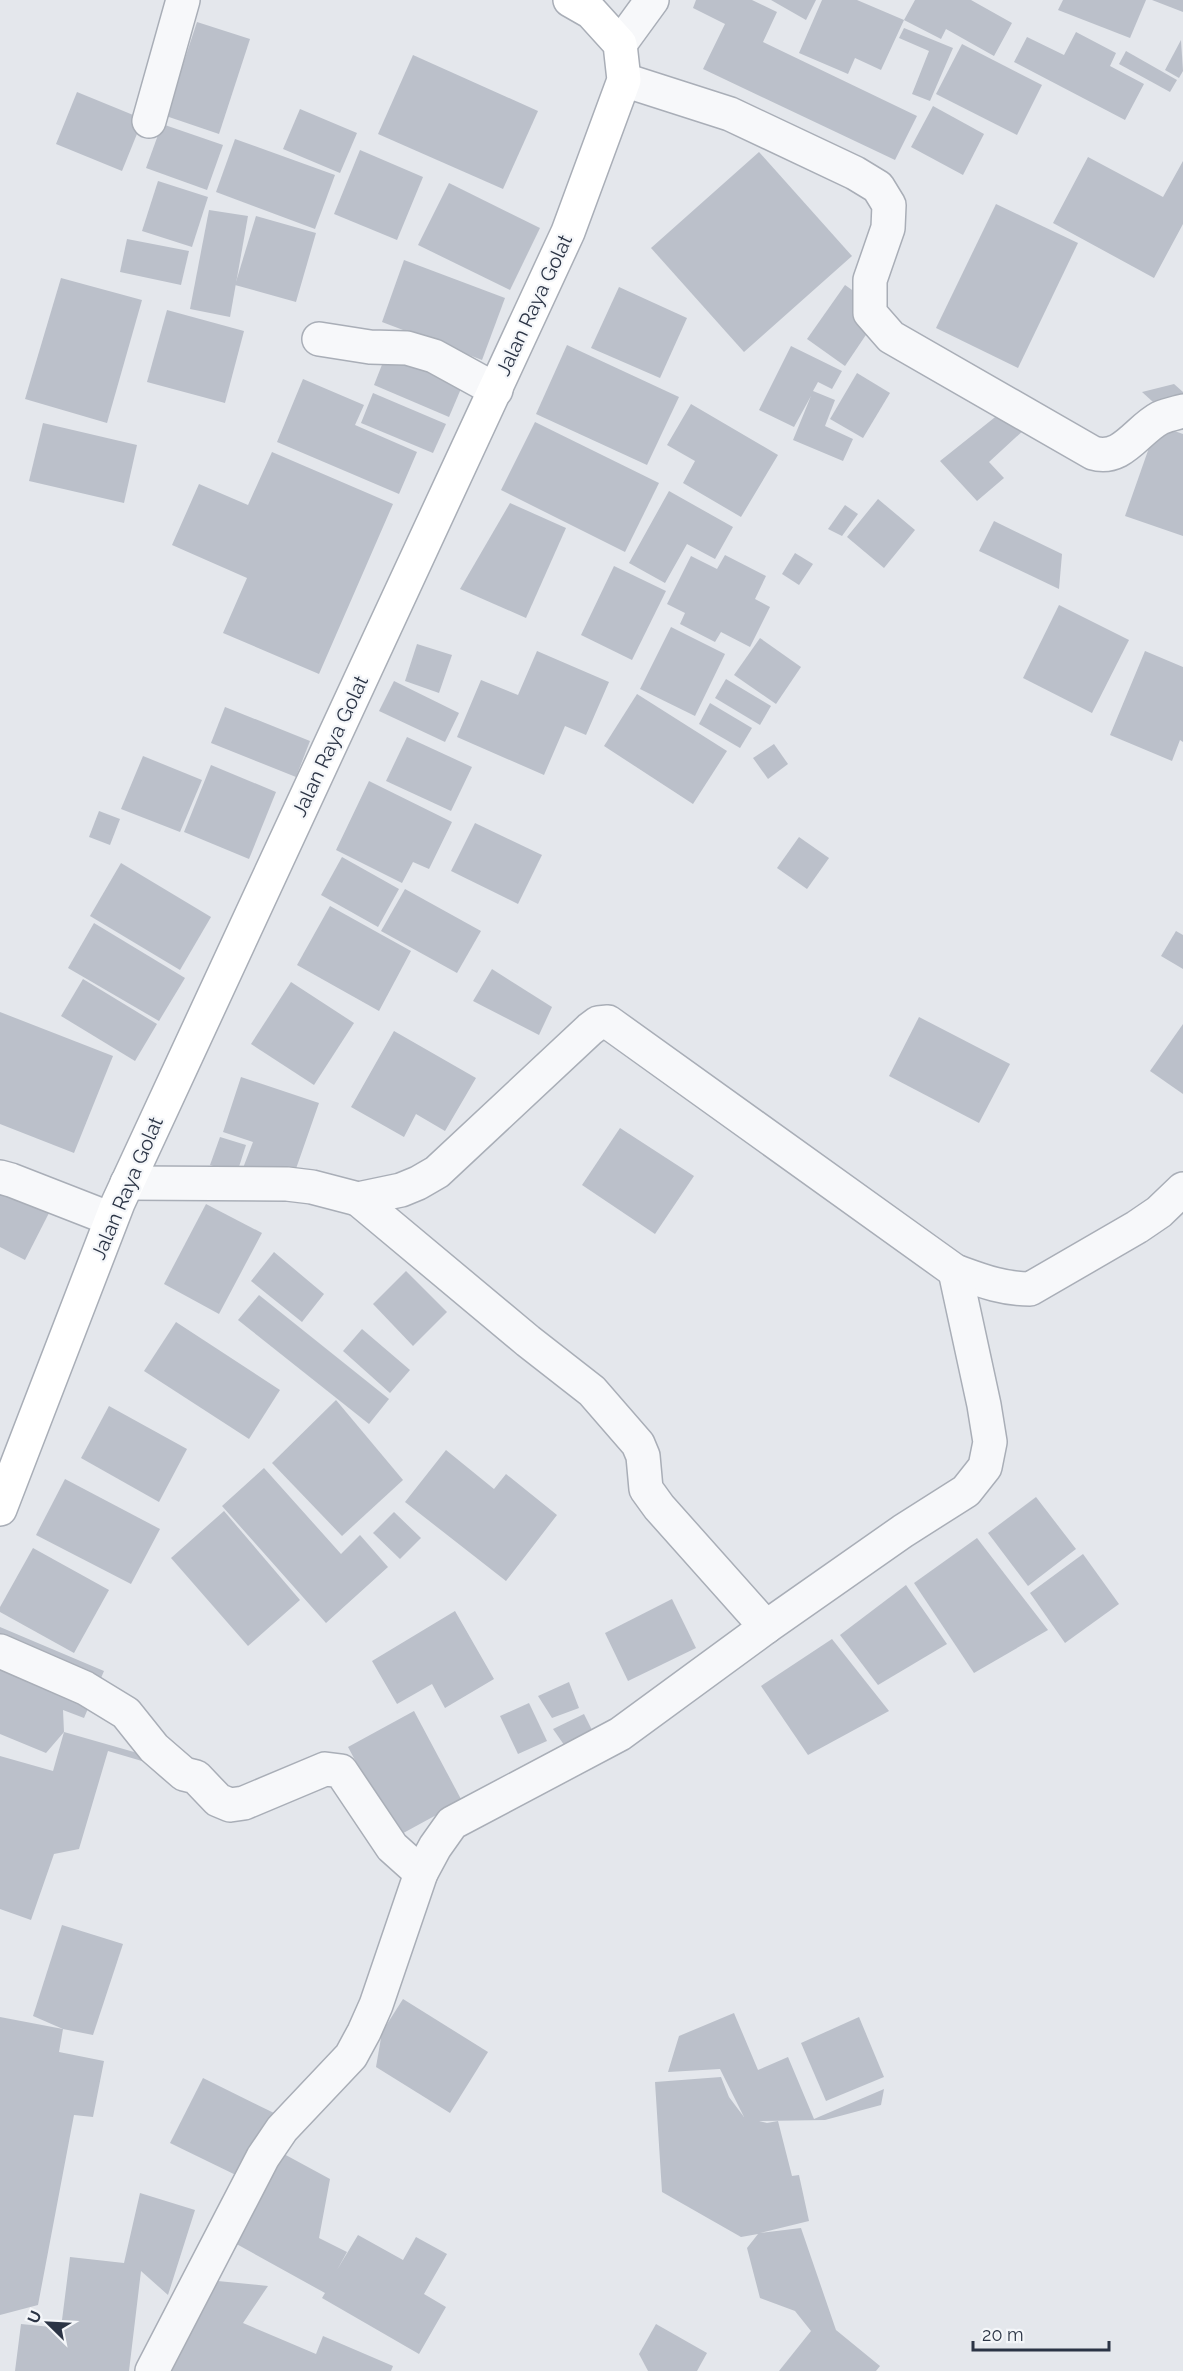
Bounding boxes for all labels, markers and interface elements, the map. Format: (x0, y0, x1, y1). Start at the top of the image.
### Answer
street label: Jalan Raya Golat (491, 230, 577, 379)
street label: Jalan Raya Golat (287, 671, 373, 820)
street label: Jalan Raya Golat (86, 1113, 168, 1263)
north arrow (18, 2293, 78, 2353)
text: U (24, 2308, 46, 2326)
scale bar (973, 2314, 1110, 2352)
text: 20 m (982, 2324, 1024, 2345)

